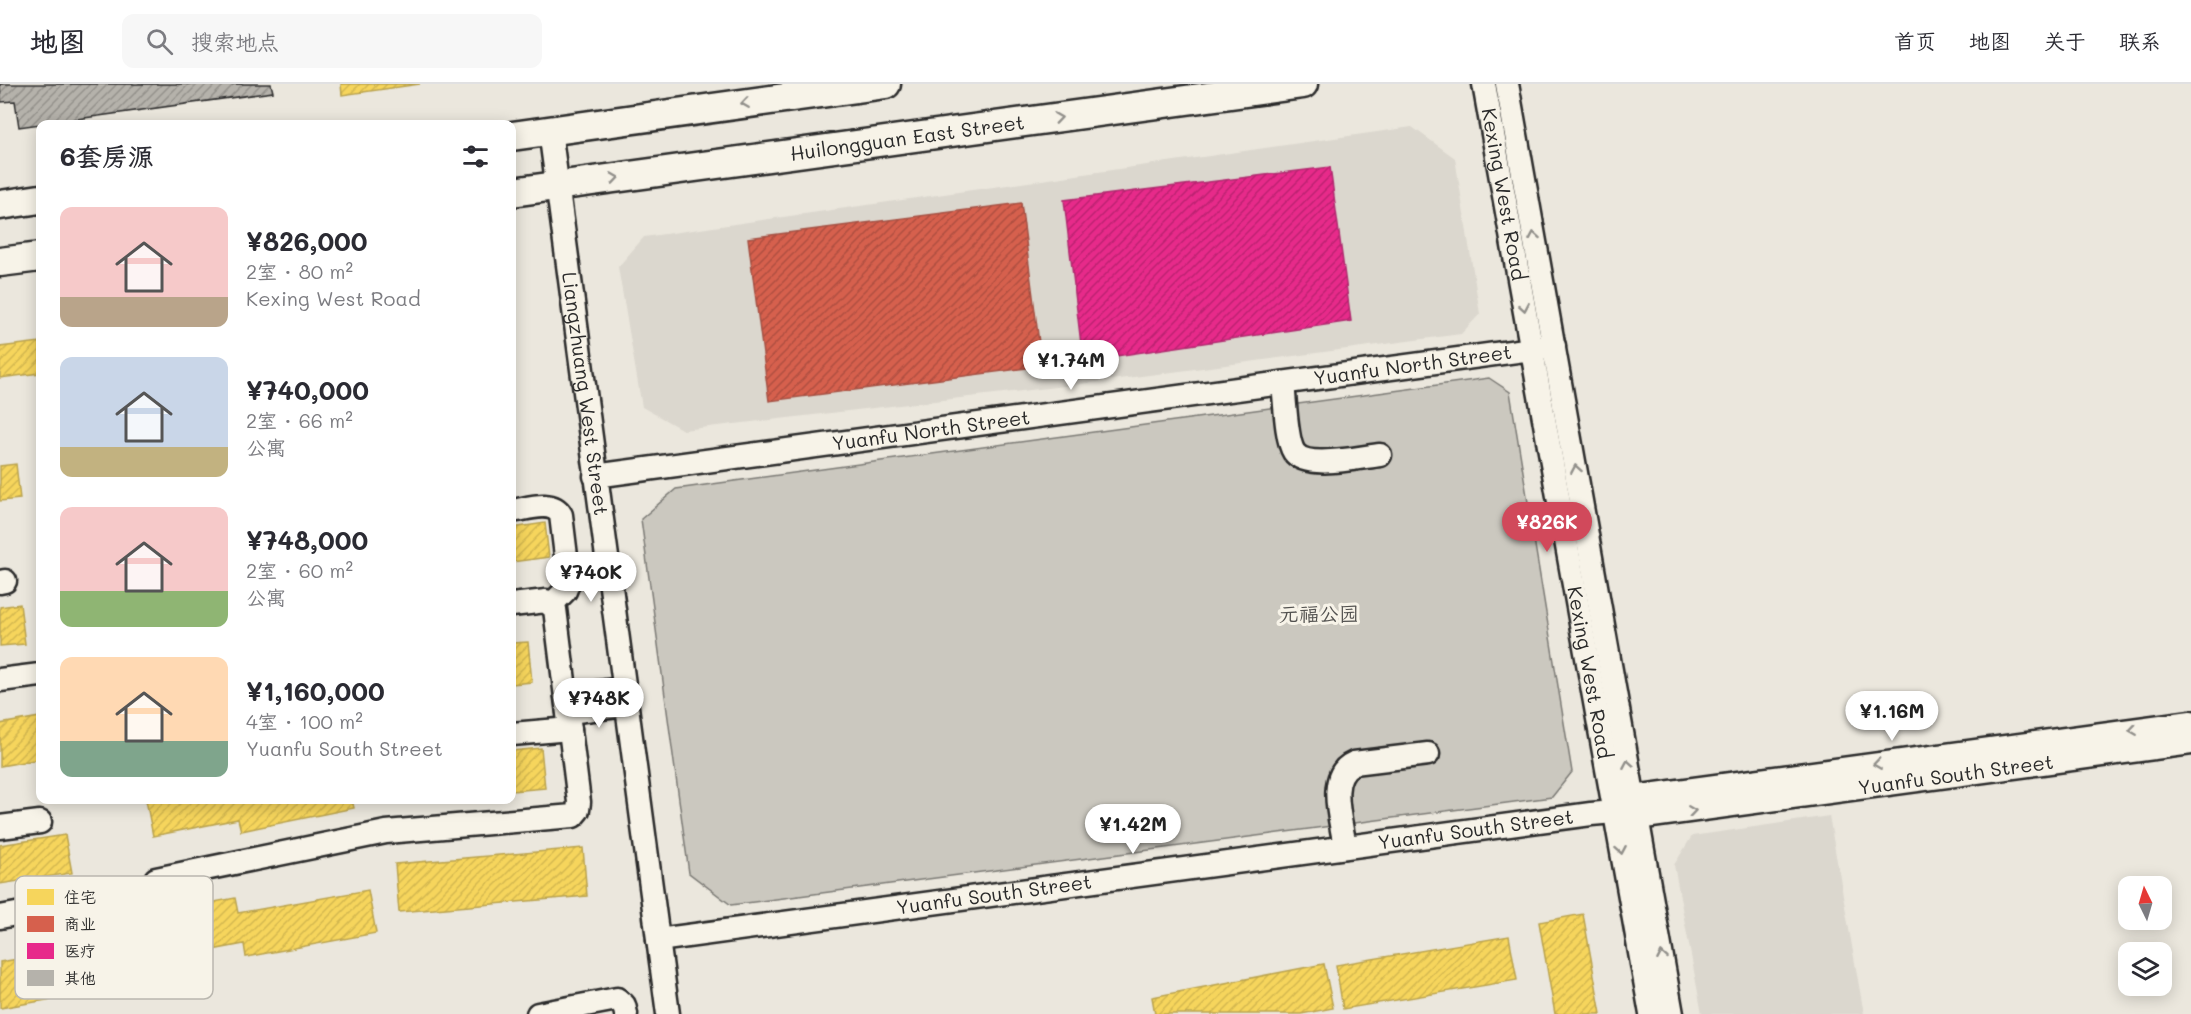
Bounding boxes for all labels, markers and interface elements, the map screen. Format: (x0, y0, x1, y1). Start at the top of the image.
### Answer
search box (122, 14, 542, 68)
text: 地图 (30, 23, 86, 59)
icon: search (143, 25, 176, 58)
text: 搜索地点 (191, 27, 279, 56)
text: 首页 (1894, 27, 1936, 54)
text: 地图 (1969, 27, 2011, 54)
text: 关于 (2044, 27, 2086, 54)
text: 联系 (2119, 27, 2161, 54)
one-way arrow (740, 97, 749, 109)
street label: Kexing West Road (1477, 106, 1533, 282)
street label: Huilongguan East Street (788, 108, 1026, 166)
one-way arrow (1053, 112, 1063, 124)
text: 6套房源 (60, 139, 154, 173)
icon: filters (459, 140, 492, 173)
one-way arrow (611, 173, 620, 185)
text: ¥826,000 (246, 224, 368, 258)
icon: home (108, 231, 180, 303)
one-way arrow (1529, 231, 1541, 240)
text: 2室 · 80 m² (246, 258, 353, 284)
street label: Liangzhuang West Street (557, 270, 615, 517)
text: Kexing West Road (246, 285, 421, 311)
one-way arrow (1517, 302, 1530, 312)
street label: Yuanfu North Street (1312, 338, 1513, 390)
pin: ¥1.74M (1022, 340, 1120, 391)
text: ¥1.74M (1037, 346, 1105, 372)
text: ¥740,000 (246, 373, 369, 407)
icon: home (108, 381, 180, 453)
street label: Yuanfu North Street (830, 403, 1031, 456)
text: 2室 · 66 m² (246, 407, 353, 433)
text: 公寓 (246, 434, 286, 460)
one-way arrow (1570, 464, 1583, 474)
pin: ¥826K (1505, 502, 1589, 553)
text: ¥826K (1516, 508, 1578, 534)
text: ¥748,000 (246, 523, 368, 557)
icon: home (108, 531, 180, 603)
pin: ¥740K (549, 552, 633, 603)
text: 2室 · 60 m² (246, 557, 353, 583)
text: ¥740K (560, 558, 622, 584)
text: 公寓 (246, 584, 286, 610)
street label: Kexing West Road (1562, 584, 1619, 761)
park label: 元福公园 (1279, 600, 1359, 626)
text: ¥1,160,000 (246, 674, 385, 708)
pin: ¥748K (557, 678, 641, 729)
icon: home (108, 681, 180, 753)
text: ¥748K (568, 684, 630, 710)
pin: ¥1.16M (1843, 691, 1941, 742)
text: ¥1.16M (1859, 697, 1925, 723)
text: 4室 · 100 m² (246, 708, 363, 734)
one-way arrow (2128, 723, 2138, 735)
text: Yuanfu South Street (246, 735, 443, 761)
street label: Yuanfu South Street (1856, 748, 2055, 800)
one-way arrow (1873, 757, 1882, 770)
one-way arrow (1622, 760, 1635, 770)
street label: Yuanfu South Street (1376, 803, 1575, 855)
pin: ¥1.42M (1084, 804, 1182, 855)
one-way arrow (1688, 805, 1697, 817)
text: ¥1.42M (1099, 810, 1167, 836)
one-way arrow (1614, 845, 1627, 855)
street label: Yuanfu South Street (894, 868, 1093, 920)
legend (15, 876, 213, 999)
north arrow (2118, 876, 2172, 930)
map controls (2118, 876, 2172, 996)
text: 住宅 (64, 886, 96, 907)
text: 商业 (64, 913, 96, 934)
text: 医疗 (64, 940, 96, 961)
button: layers (2118, 942, 2172, 996)
one-way arrow (1656, 952, 1669, 962)
text: 其他 (64, 967, 96, 988)

